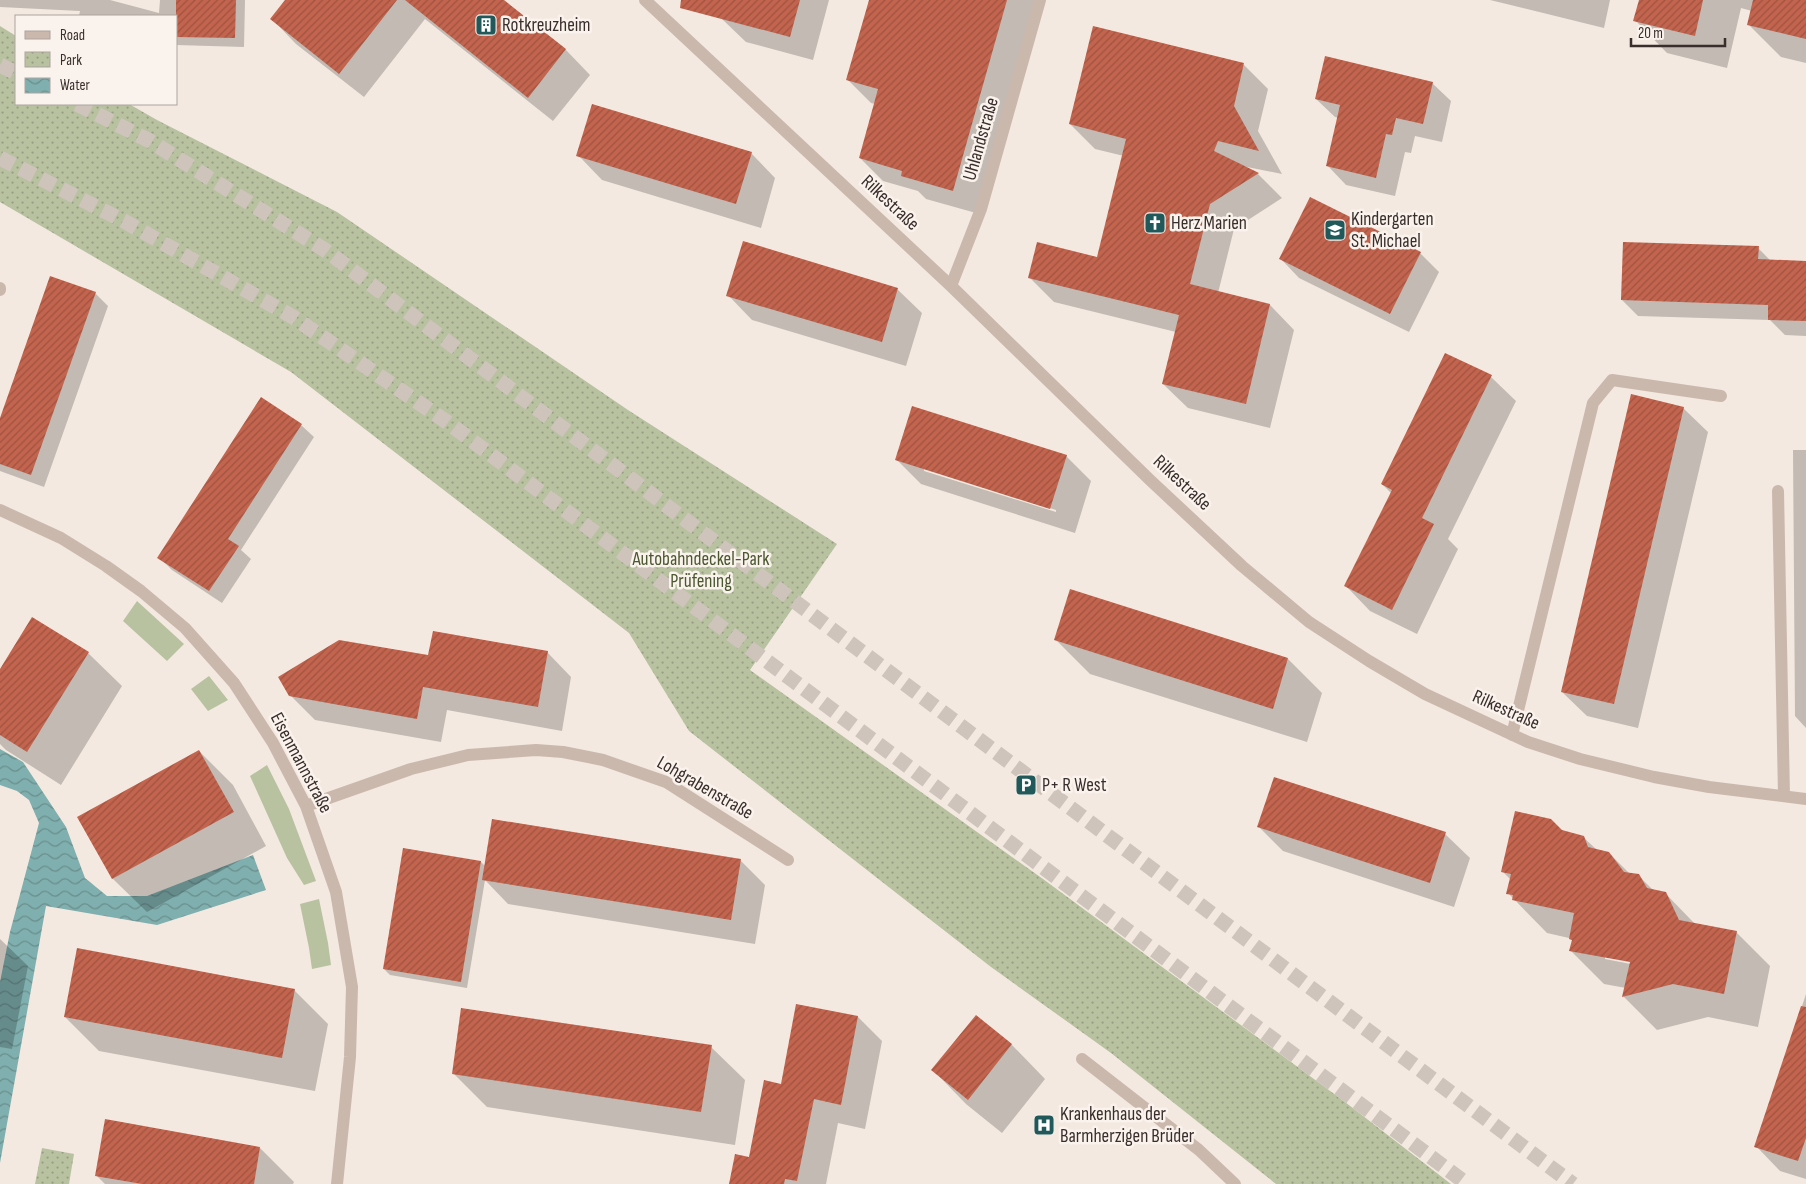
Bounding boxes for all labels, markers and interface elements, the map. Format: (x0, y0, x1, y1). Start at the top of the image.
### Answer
building icon: Rotkreuzheim (474, 13, 498, 37)
place label: Rotkreuzheim (502, 14, 591, 37)
legend (15, 15, 178, 105)
scale bar (1631, 15, 1725, 47)
text: 20 m (1638, 24, 1663, 43)
text: Road (60, 26, 85, 45)
text: Park (60, 51, 82, 70)
text: Water (60, 76, 91, 95)
street label: Uhlandstraße (958, 95, 1004, 183)
street label: Rilkestraße (856, 170, 924, 236)
place label: Kindergarten St. Michael (1351, 208, 1434, 253)
church icon: Herz Marien (1143, 211, 1167, 235)
place label: Herz Marien (1171, 212, 1247, 235)
school or university icon: Kindergarten St. Michael (1323, 218, 1347, 242)
street label: Rilkestraße (1148, 450, 1216, 516)
park label: Autobahndeckel-Park Prüfening (631, 548, 770, 593)
street label: Rilkestraße (1469, 685, 1543, 735)
street label: Eisenmannstraße (265, 709, 337, 817)
street label: Lohgrabenstraße (653, 751, 757, 825)
parking icon: P+ R West (1014, 773, 1038, 797)
place label: P+ R West (1042, 774, 1107, 797)
place label: Krankenhaus der Barmherzigen Brüder (1060, 1103, 1195, 1148)
hospital icon: Krankenhaus der Barmherzigen Brüder (1032, 1113, 1056, 1137)

